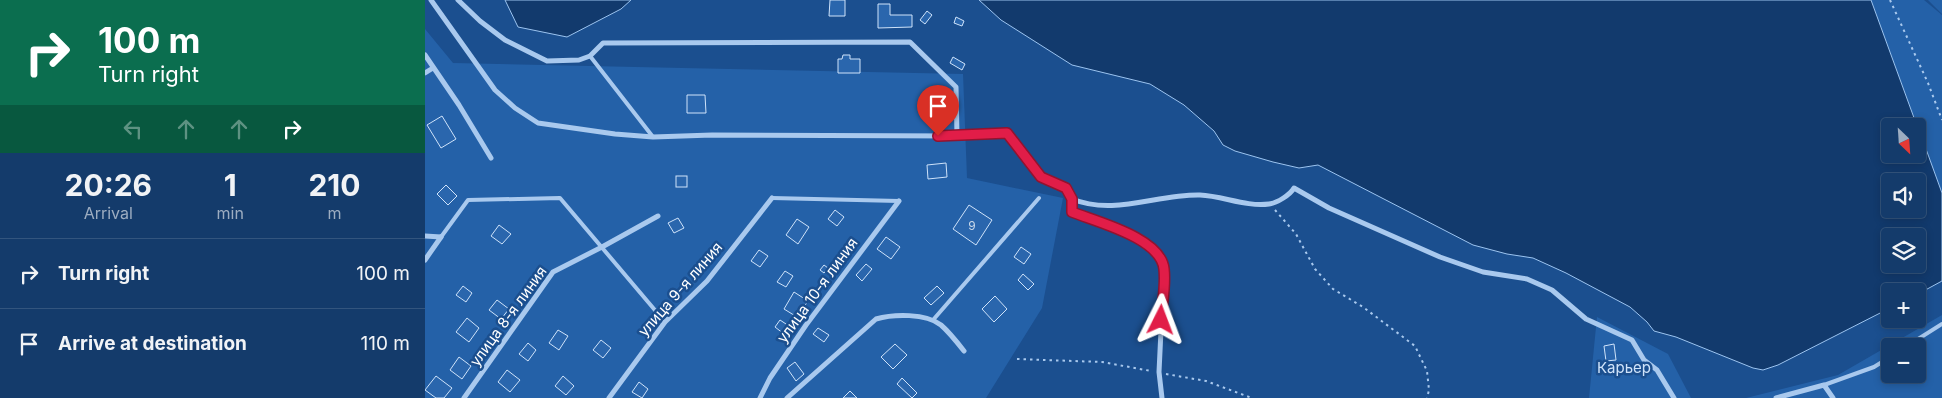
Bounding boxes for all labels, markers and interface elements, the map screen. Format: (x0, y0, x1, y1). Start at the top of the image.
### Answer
text: 100 m (98, 19, 201, 61)
icon: right (15, 20, 80, 85)
text: Turn right (98, 61, 199, 87)
pin (917, 85, 959, 136)
icon: arrive (924, 92, 952, 120)
icon: left (119, 115, 147, 143)
icon: ahead (172, 115, 200, 143)
icon: ahead (225, 115, 253, 143)
icon: right (278, 115, 306, 143)
north arrow (1881, 118, 1926, 162)
map controls (1881, 118, 1926, 383)
text: 20:26 (65, 167, 152, 203)
text: 1 (224, 167, 237, 203)
text: 210 (308, 167, 360, 203)
button: sound (1881, 173, 1926, 218)
text: Arrival (84, 203, 133, 223)
text: min (217, 203, 244, 223)
text: m (327, 203, 341, 223)
house number: 9 (968, 218, 976, 233)
button: layers (1881, 228, 1926, 273)
street label: улица 10-я линия (772, 234, 862, 346)
street label: улица 9-я линия (634, 238, 726, 340)
icon: right (15, 260, 43, 288)
text: Turn right (58, 262, 149, 285)
text: 100 m (356, 262, 410, 285)
street label: улица 8-я линия (465, 262, 551, 370)
button: + (1881, 283, 1926, 328)
position arrow (1134, 293, 1186, 345)
icon: arrive (15, 330, 43, 358)
text: Arrive at destination (58, 332, 247, 355)
text: 110 m (361, 332, 410, 355)
button: − (1881, 338, 1926, 383)
park label: Карьер (1597, 358, 1651, 377)

